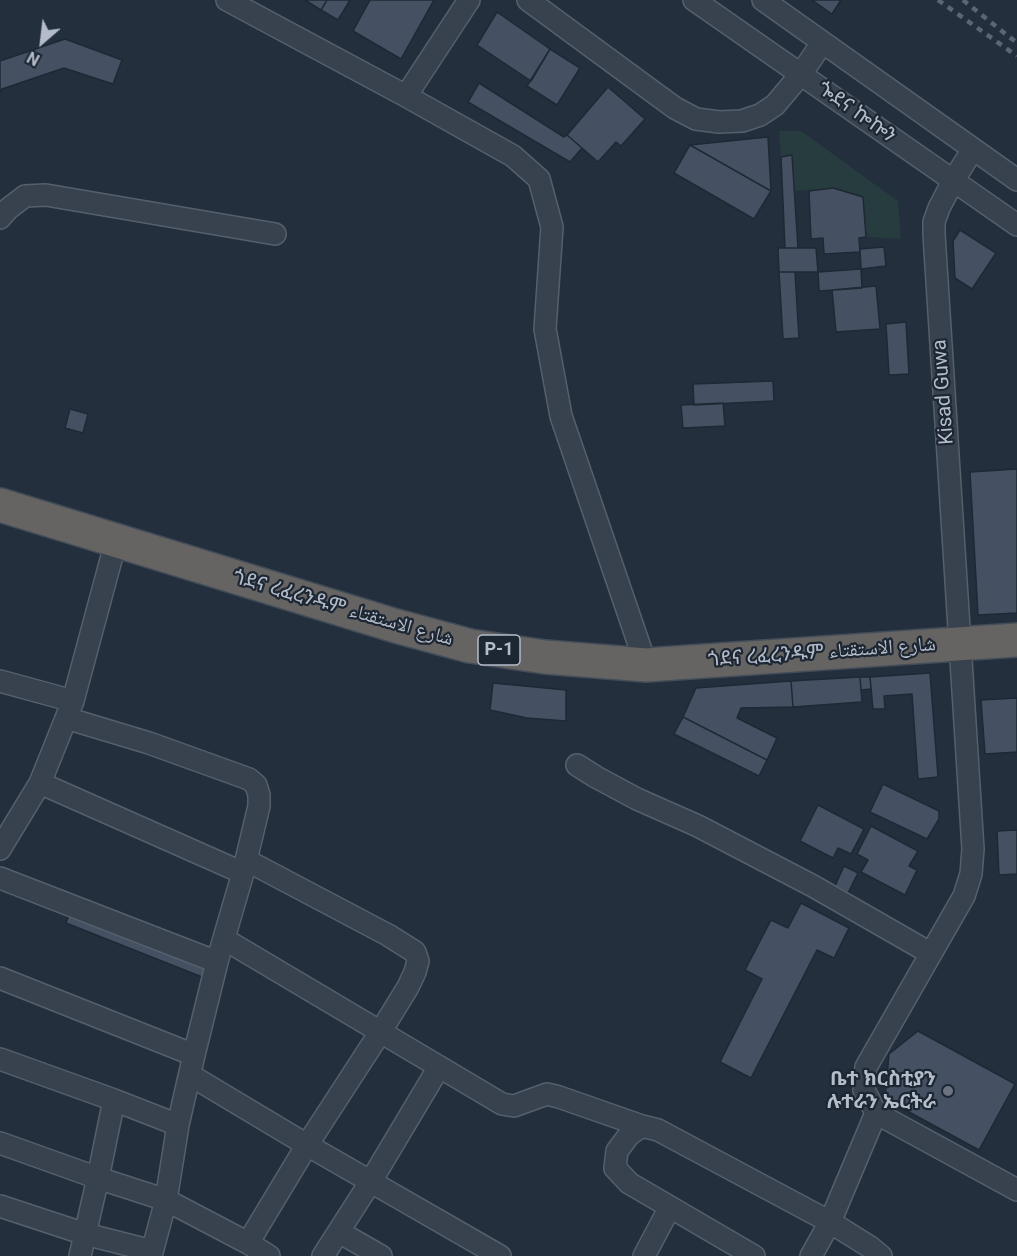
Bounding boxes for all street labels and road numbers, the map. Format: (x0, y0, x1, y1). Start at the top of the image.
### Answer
street label: ጐደና ኰኰን (812, 77, 900, 149)
street label: Kisad Guwa (928, 339, 960, 445)
street label: ጎደና ረፈረንዱም شارع الاستقتاء (230, 566, 456, 652)
street label: ጎደና ረፈረንዱም شارع الاستقتاء (707, 633, 937, 673)
road number: P-1 (478, 635, 520, 665)

